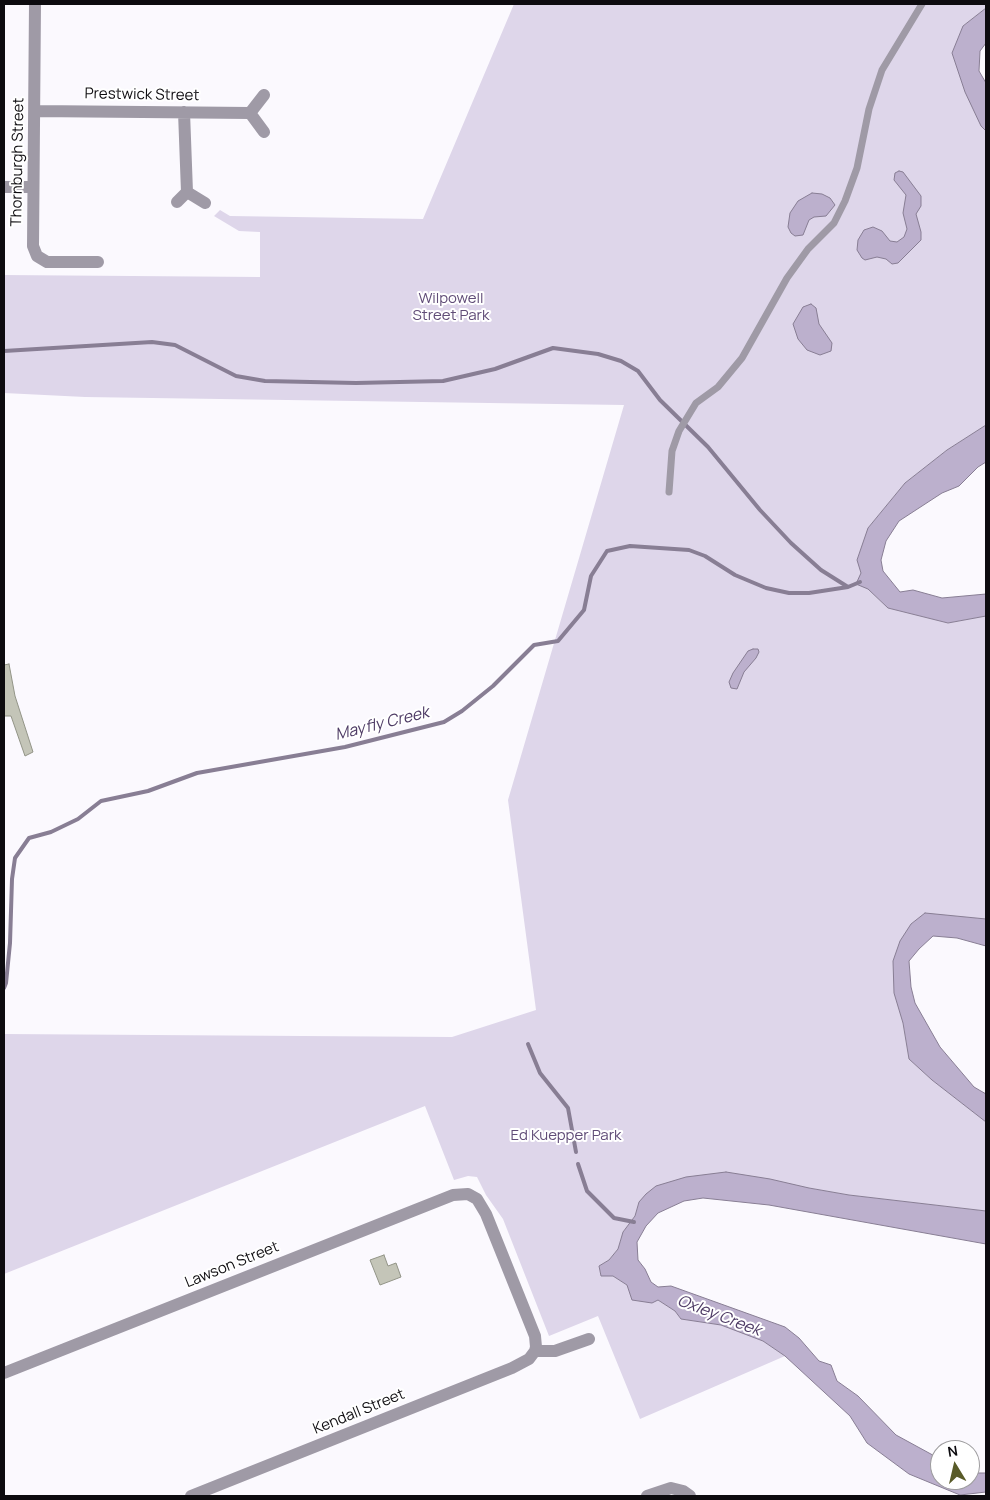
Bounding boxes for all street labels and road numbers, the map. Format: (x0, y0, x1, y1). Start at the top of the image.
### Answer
street label: Prestwick Street (84, 85, 200, 105)
street label: Thornburgh Street (8, 97, 28, 227)
street label: Lawson Street (182, 1238, 282, 1292)
street label: Kendall Street (311, 1385, 407, 1439)

